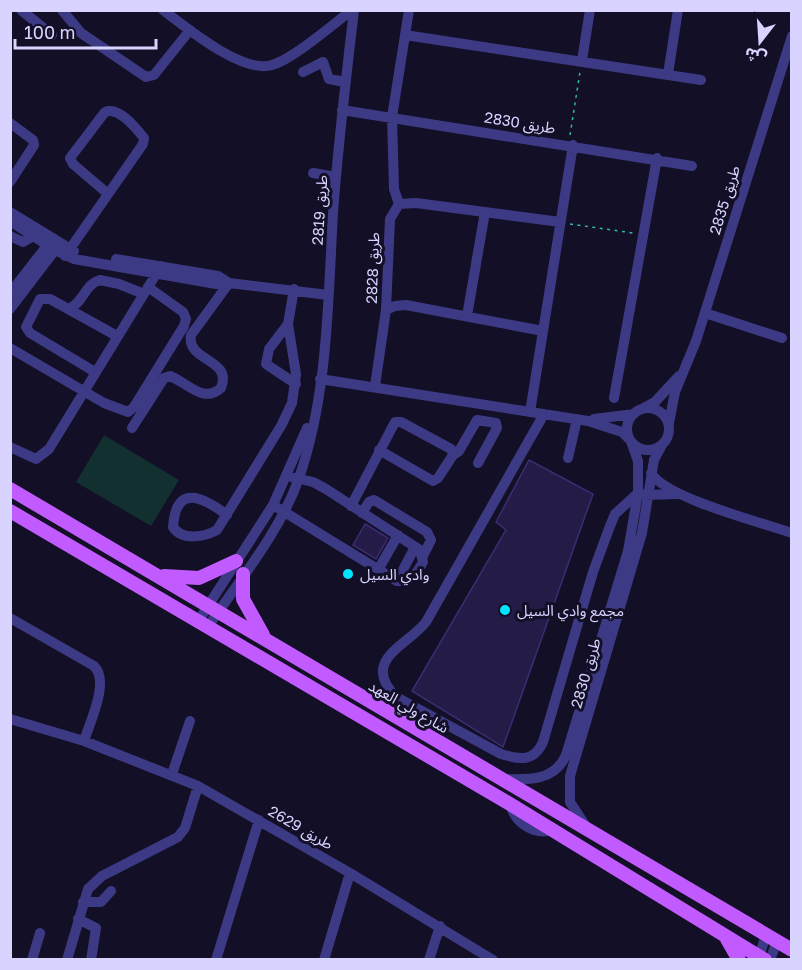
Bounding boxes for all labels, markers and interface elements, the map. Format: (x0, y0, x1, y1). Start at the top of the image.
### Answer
scale bar (15, 12, 156, 50)
north arrow (730, 12, 790, 72)
text: 100 m (24, 21, 75, 43)
text: ش (742, 44, 769, 69)
street label: طريق 2830 (483, 107, 557, 138)
street label: طريق 2835 (705, 163, 745, 237)
street label: طريق 2819 (308, 174, 332, 246)
street label: طريق 2828 (362, 232, 384, 304)
place label: وادي السيل (360, 565, 429, 586)
marker: وادي السيل (341, 567, 355, 581)
place label: مجمع وادي السيل (517, 601, 624, 623)
marker: مجمع وادي السيل (498, 603, 512, 617)
street label: طريق 2830 (566, 636, 605, 711)
street label: شارع ولي العهد (364, 676, 452, 740)
street label: طريق 2629 (265, 801, 336, 854)

